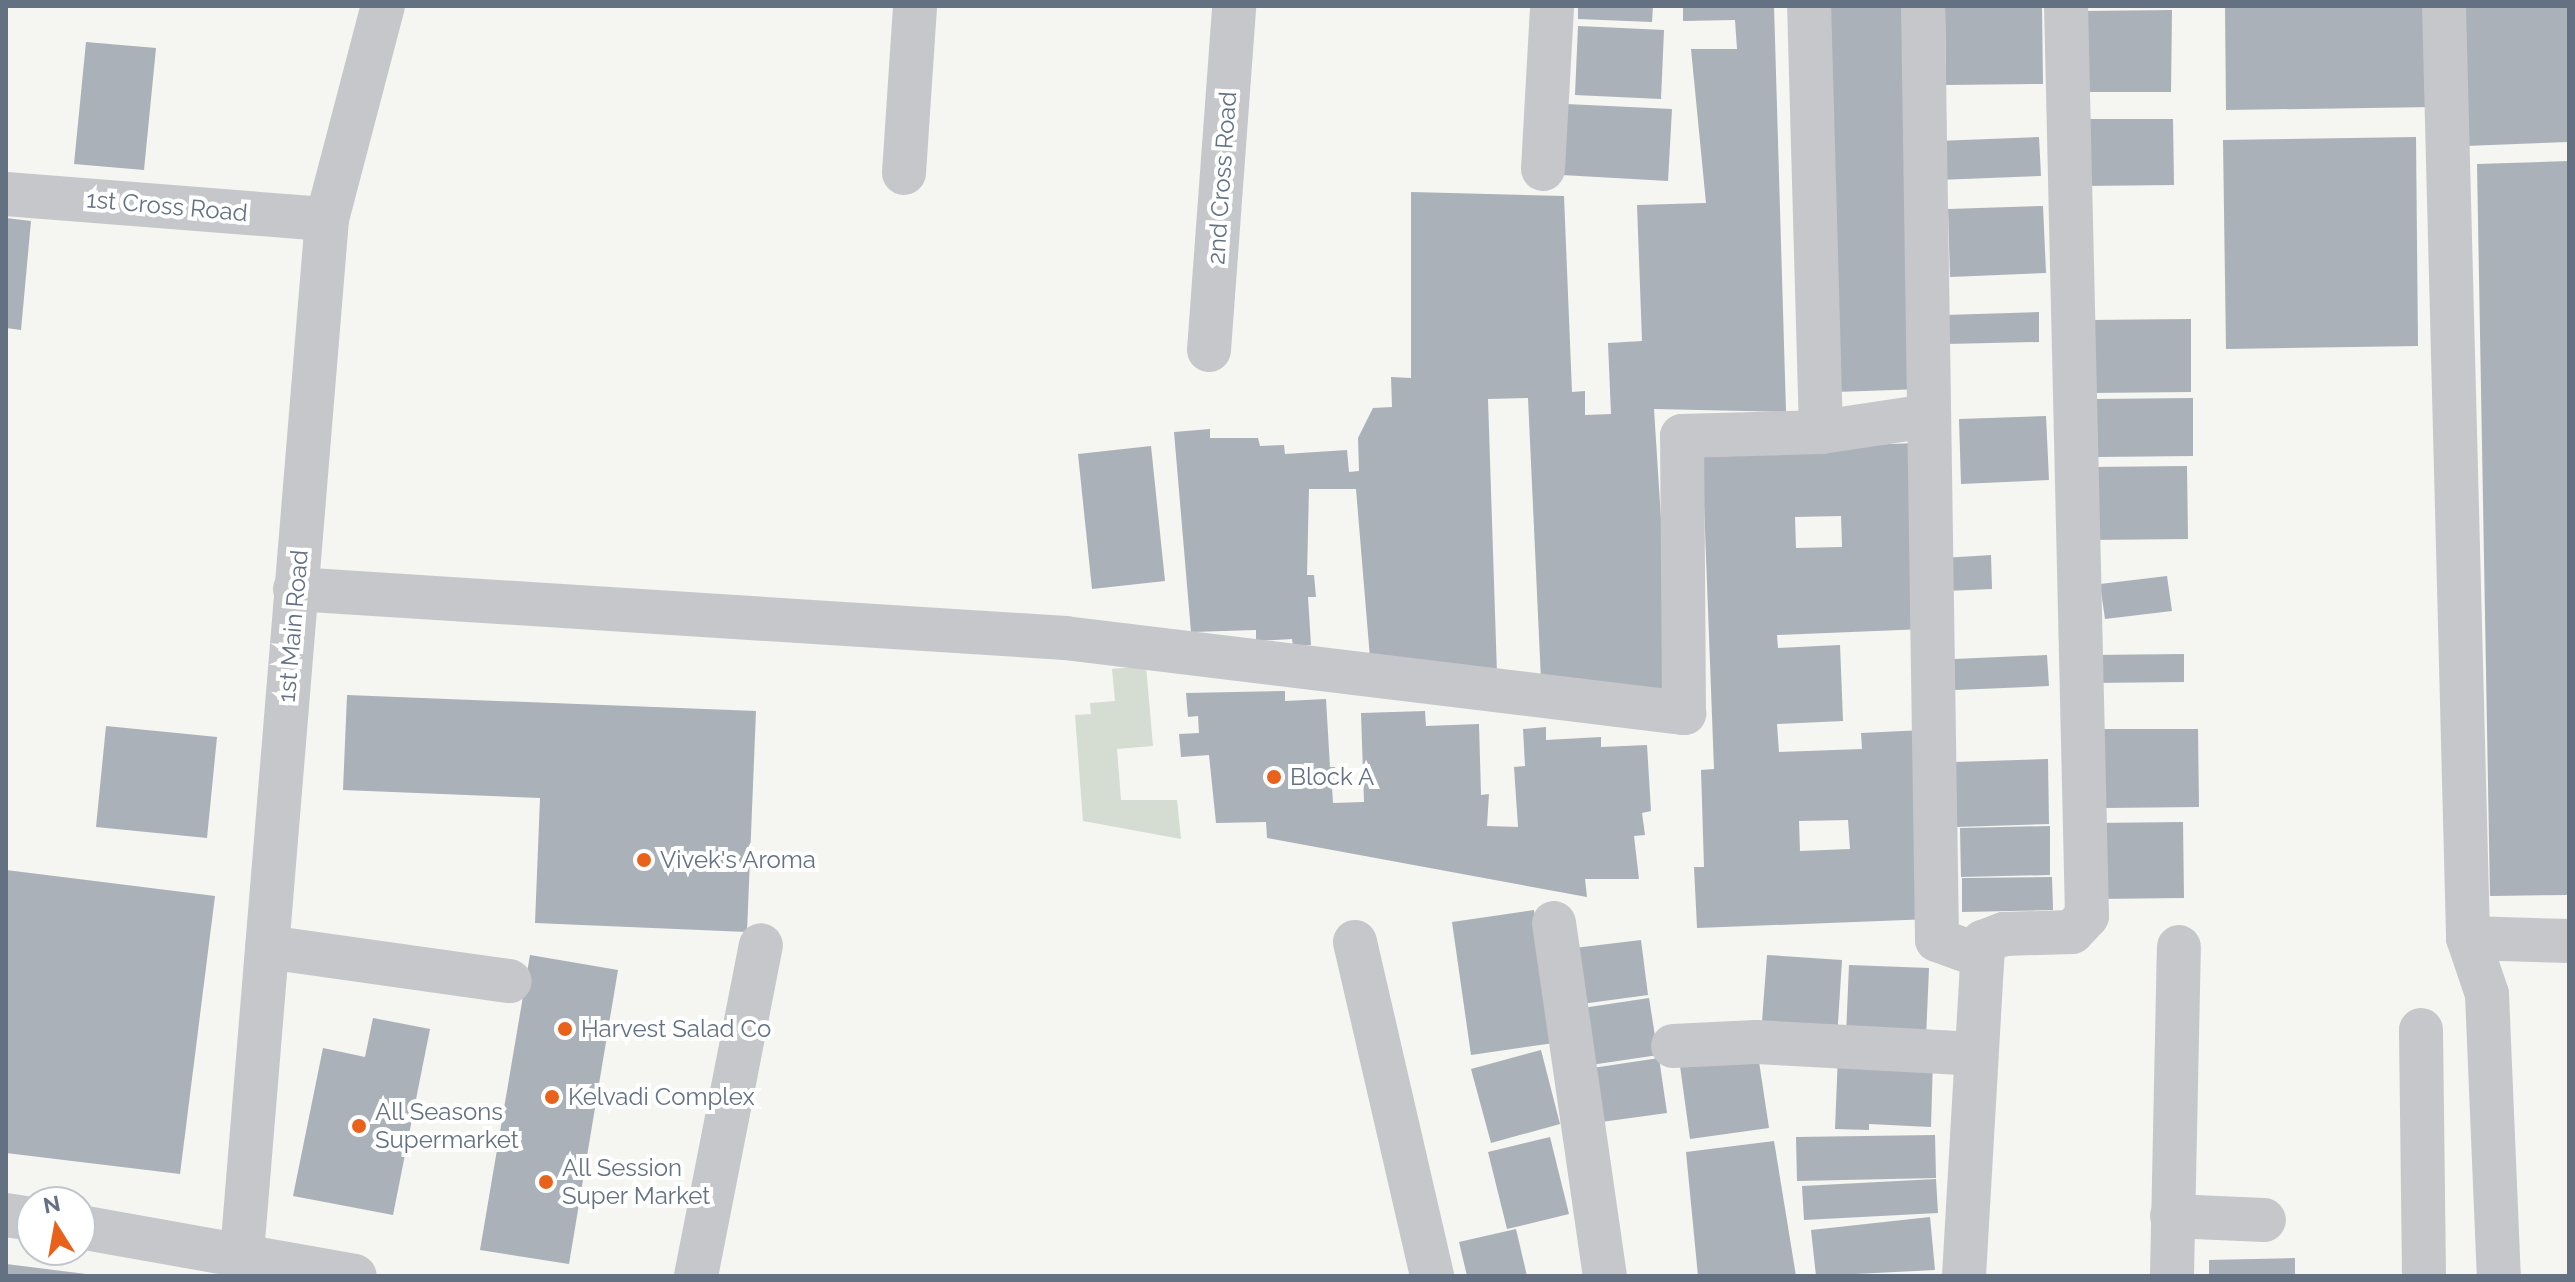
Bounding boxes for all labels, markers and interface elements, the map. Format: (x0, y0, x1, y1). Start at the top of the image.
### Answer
street label: 2nd Cross Road (1202, 91, 1242, 265)
street label: 1st Cross Road (85, 185, 249, 227)
street label: 1st Main Road (272, 549, 314, 703)
place label: Block A (1290, 763, 1375, 791)
marker: Block A (1265, 768, 1283, 786)
place label: Vivek's Aroma (660, 846, 817, 874)
marker: Vivek's Aroma (635, 851, 653, 869)
place label: Harvest Salad Co (581, 1015, 771, 1043)
marker: Harvest Salad Co (556, 1020, 574, 1038)
place label: Kelvadi Complex (568, 1083, 755, 1111)
marker: Kelvadi Complex (543, 1088, 561, 1106)
place label: All Seasons Supermarket (375, 1098, 519, 1154)
marker: All Seasons Supermarket (350, 1117, 368, 1135)
place label: All Session Super Market (562, 1154, 711, 1210)
marker: All Session Super Market (537, 1173, 555, 1191)
north arrow (16, 1186, 96, 1266)
text: N (41, 1190, 63, 1219)

